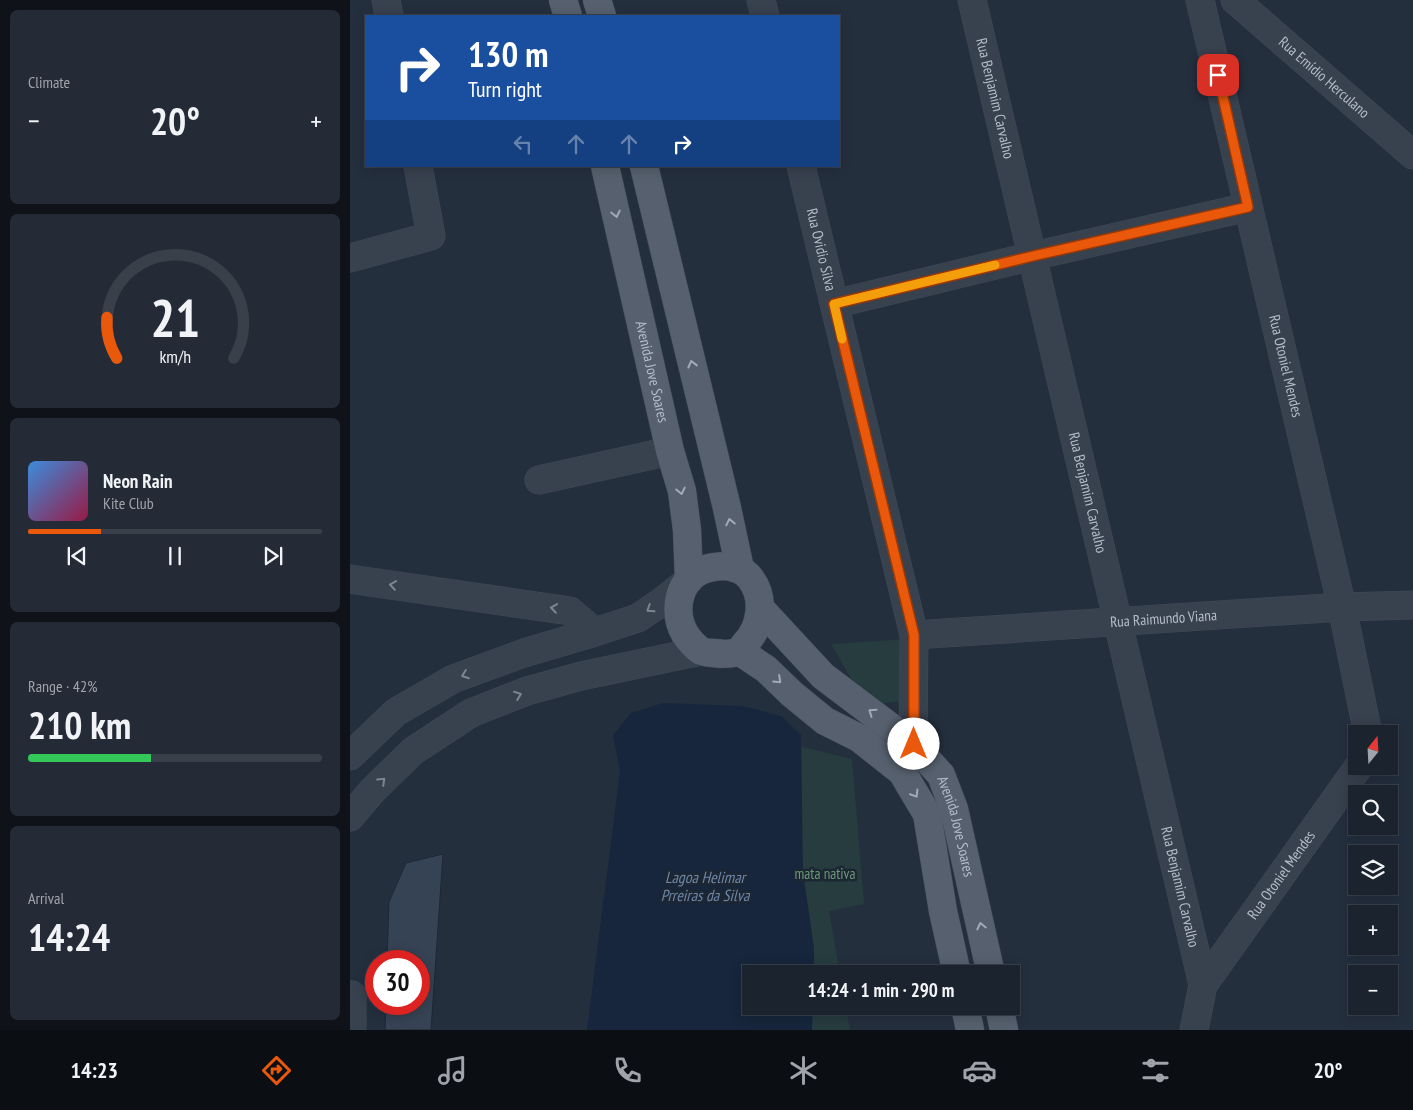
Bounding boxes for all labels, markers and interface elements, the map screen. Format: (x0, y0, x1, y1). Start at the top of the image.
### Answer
text: 130 m (468, 31, 549, 77)
street label: Rua Emídio Herculano (1275, 32, 1374, 122)
icon: right (385, 35, 450, 100)
street label: Rua Benjamim Carvalho (972, 36, 1019, 160)
pin (1197, 54, 1239, 96)
icon: arrive (1204, 61, 1232, 89)
text: Climate (28, 72, 70, 92)
text: Turn right (468, 75, 542, 103)
text: 20° (150, 96, 200, 145)
text: − (28, 102, 40, 139)
text: + (310, 102, 322, 139)
icon: left (509, 130, 537, 158)
icon: ahead (562, 130, 590, 158)
icon: ahead (615, 130, 643, 158)
icon: right (668, 130, 696, 158)
street label: Rua Ovidio Silva (802, 206, 841, 293)
one-way arrow (610, 209, 621, 218)
text: 21 (150, 284, 200, 351)
street label: Rua Otoniel Mendes (1265, 313, 1307, 419)
street label: Avenida Jove Soares (632, 319, 673, 424)
text: km/h (159, 345, 191, 368)
one-way arrow (687, 359, 698, 368)
street label: Rua Benjamim Carvalho (1065, 430, 1111, 555)
text: Neon Rain (103, 469, 172, 493)
one-way arrow (676, 487, 686, 495)
text: Kite Club (103, 493, 154, 513)
one-way arrow (725, 517, 736, 526)
icon: previous (63, 542, 91, 570)
icon: pause (161, 542, 189, 570)
icon: next (259, 542, 287, 570)
one-way arrow (389, 581, 398, 591)
one-way arrow (647, 603, 656, 613)
one-way arrow (550, 604, 559, 614)
street label: Rua Raimundo Viana (1109, 605, 1217, 631)
one-way arrow (461, 669, 469, 679)
one-way arrow (772, 674, 781, 683)
text: Range · 42% (28, 676, 97, 696)
one-way arrow (513, 690, 522, 701)
text: 210 km (28, 700, 131, 749)
one-way arrow (868, 709, 878, 718)
position arrow (887, 717, 939, 769)
north arrow (1348, 725, 1398, 775)
map controls (1348, 725, 1398, 1015)
street label: Avenida Jove Soares (933, 773, 979, 878)
one-way arrow (377, 778, 386, 787)
button: search (1348, 785, 1398, 835)
one-way arrow (908, 788, 918, 797)
street label: Rua Benjamim Carvalho (1157, 825, 1204, 949)
street label: Rua Otoniel Mendes (1243, 827, 1319, 923)
button: layers (1348, 845, 1398, 895)
park label: mata nativa (795, 864, 855, 883)
water label: Lagoa Helimar Prreiras da Silva (661, 867, 751, 905)
text: Arrival (28, 888, 64, 908)
button: + (1348, 905, 1398, 955)
text: 14:24 (28, 912, 110, 961)
one-way arrow (976, 922, 986, 931)
speed limit sign: 30 (365, 950, 430, 1015)
button: − (1348, 965, 1398, 1015)
text: 14:24 · 1 min · 290 m (808, 978, 954, 1002)
icon: directions (259, 1053, 294, 1088)
icon: music (435, 1053, 470, 1088)
icon: phone (610, 1053, 645, 1088)
icon: climate (786, 1053, 821, 1088)
icon: car (962, 1053, 997, 1088)
icon: filters (1138, 1053, 1173, 1088)
text: 14:23 (70, 1056, 118, 1084)
text: 20° (1313, 1056, 1343, 1084)

